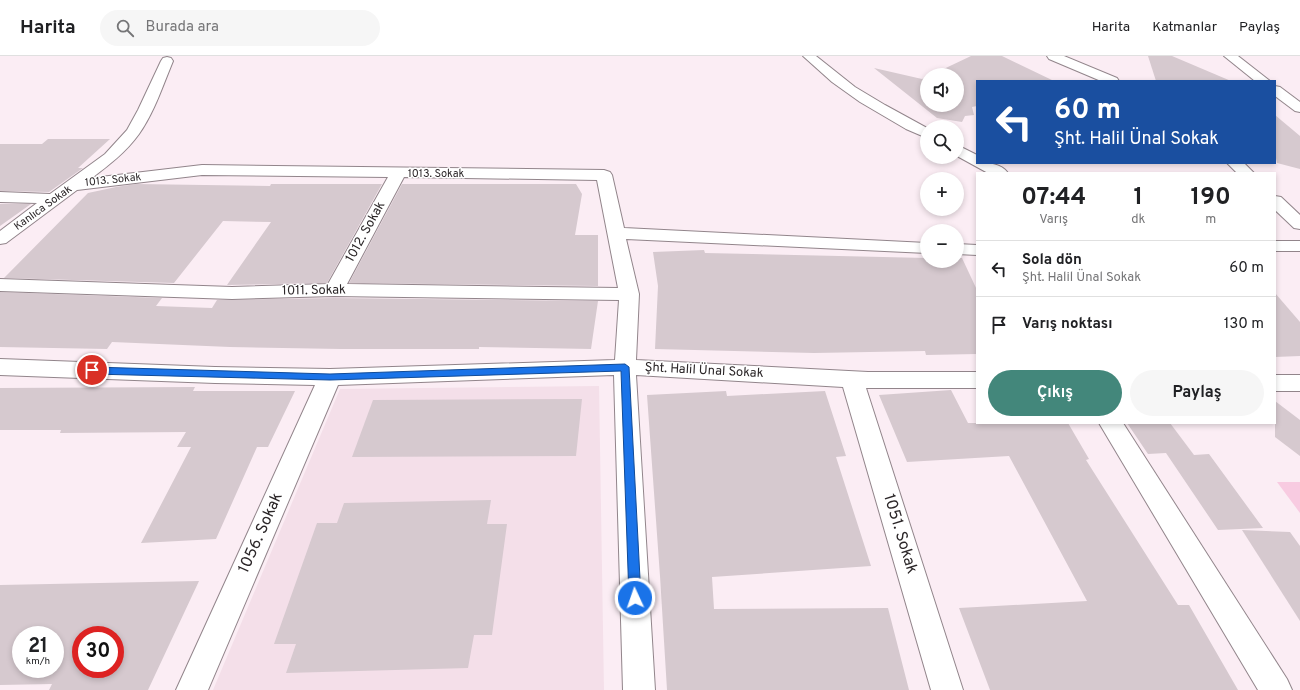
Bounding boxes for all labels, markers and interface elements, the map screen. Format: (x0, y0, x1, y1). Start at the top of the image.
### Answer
search box (100, 10, 380, 46)
text: Harita (20, 16, 76, 40)
icon: search (114, 17, 136, 39)
text: Burada ara (146, 18, 219, 37)
text: Harita (1092, 19, 1130, 36)
text: Katmanlar (1152, 19, 1217, 36)
text: Paylaş (1239, 19, 1280, 36)
map controls (920, 68, 964, 268)
button: sound (920, 68, 964, 112)
text: 60 m (1054, 93, 1121, 129)
icon: left (988, 96, 1040, 148)
button: search (920, 120, 964, 164)
text: Şht. Halil Ünal Sokak (1054, 128, 1219, 151)
street label: 1013. Sokak (408, 167, 464, 181)
street label: 1013. Sokak (84, 170, 142, 190)
button: + (920, 172, 964, 216)
street label: Kanlıca Sokak (11, 182, 75, 234)
text: 07:44 (1021, 183, 1086, 213)
text: 1 (1134, 183, 1143, 213)
text: 190 (1191, 183, 1231, 213)
street label: 1012. Sokak (343, 199, 389, 265)
text: Varış (1039, 212, 1068, 228)
text: dk (1131, 212, 1145, 228)
text: m (1205, 212, 1216, 228)
button: − (920, 224, 964, 268)
text: Sola dön (1022, 251, 1082, 270)
icon: left (988, 258, 1010, 280)
text: 60 m (1229, 259, 1264, 278)
text: Şht. Halil Ünal Sokak (1022, 270, 1141, 286)
street label: 1011. Sokak (282, 282, 346, 300)
icon: arrive (988, 314, 1010, 336)
text: Varış noktası (1022, 315, 1113, 334)
text: 130 m (1224, 315, 1264, 334)
pin (75, 353, 109, 387)
street label: Şht. Halil Ünal Sokak (644, 358, 764, 382)
icon: arrive (81, 359, 103, 381)
button: Çıkış (988, 370, 1122, 416)
button: Paylaş (1130, 370, 1264, 416)
street label: 1056. Sokak (234, 490, 288, 576)
street label: 1051. Sokak (878, 492, 922, 576)
position arrow (614, 577, 656, 619)
speed limit sign: 30 (72, 626, 124, 678)
text: 21 (28, 634, 48, 660)
text: km/h (26, 655, 50, 668)

